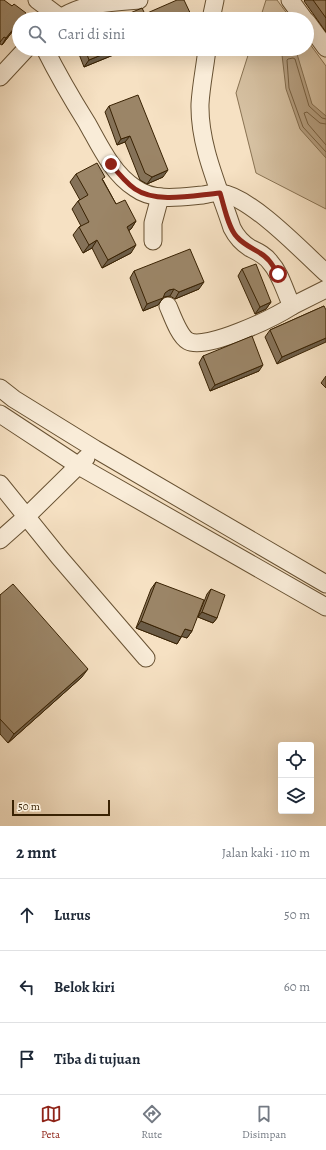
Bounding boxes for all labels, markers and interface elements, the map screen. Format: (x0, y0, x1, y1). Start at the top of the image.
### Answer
search box (12, 12, 314, 56)
icon: search (26, 23, 48, 45)
text: Cari di sini (58, 24, 125, 44)
route end (102, 155, 120, 173)
route start (269, 265, 287, 283)
map controls (278, 742, 314, 814)
button: locate (278, 742, 314, 778)
button: layers (278, 778, 314, 814)
scale bar (12, 798, 110, 817)
text: 50 m (18, 799, 40, 814)
text: 2 mnt (16, 841, 57, 864)
text: Jalan kaki · 110 m (222, 844, 310, 861)
icon: ahead (16, 904, 38, 926)
text: Lurus (54, 905, 91, 925)
text: 50 m (284, 906, 310, 923)
icon: left (16, 976, 38, 998)
text: Belok kiri (54, 977, 115, 997)
text: 60 m (284, 978, 310, 995)
icon: arrive (16, 1048, 38, 1070)
text: Tiba di tujuan (54, 1049, 140, 1069)
tab: Peta (40, 1103, 62, 1142)
tab: Rute (141, 1103, 163, 1142)
tab: Disimpan (242, 1103, 286, 1142)

